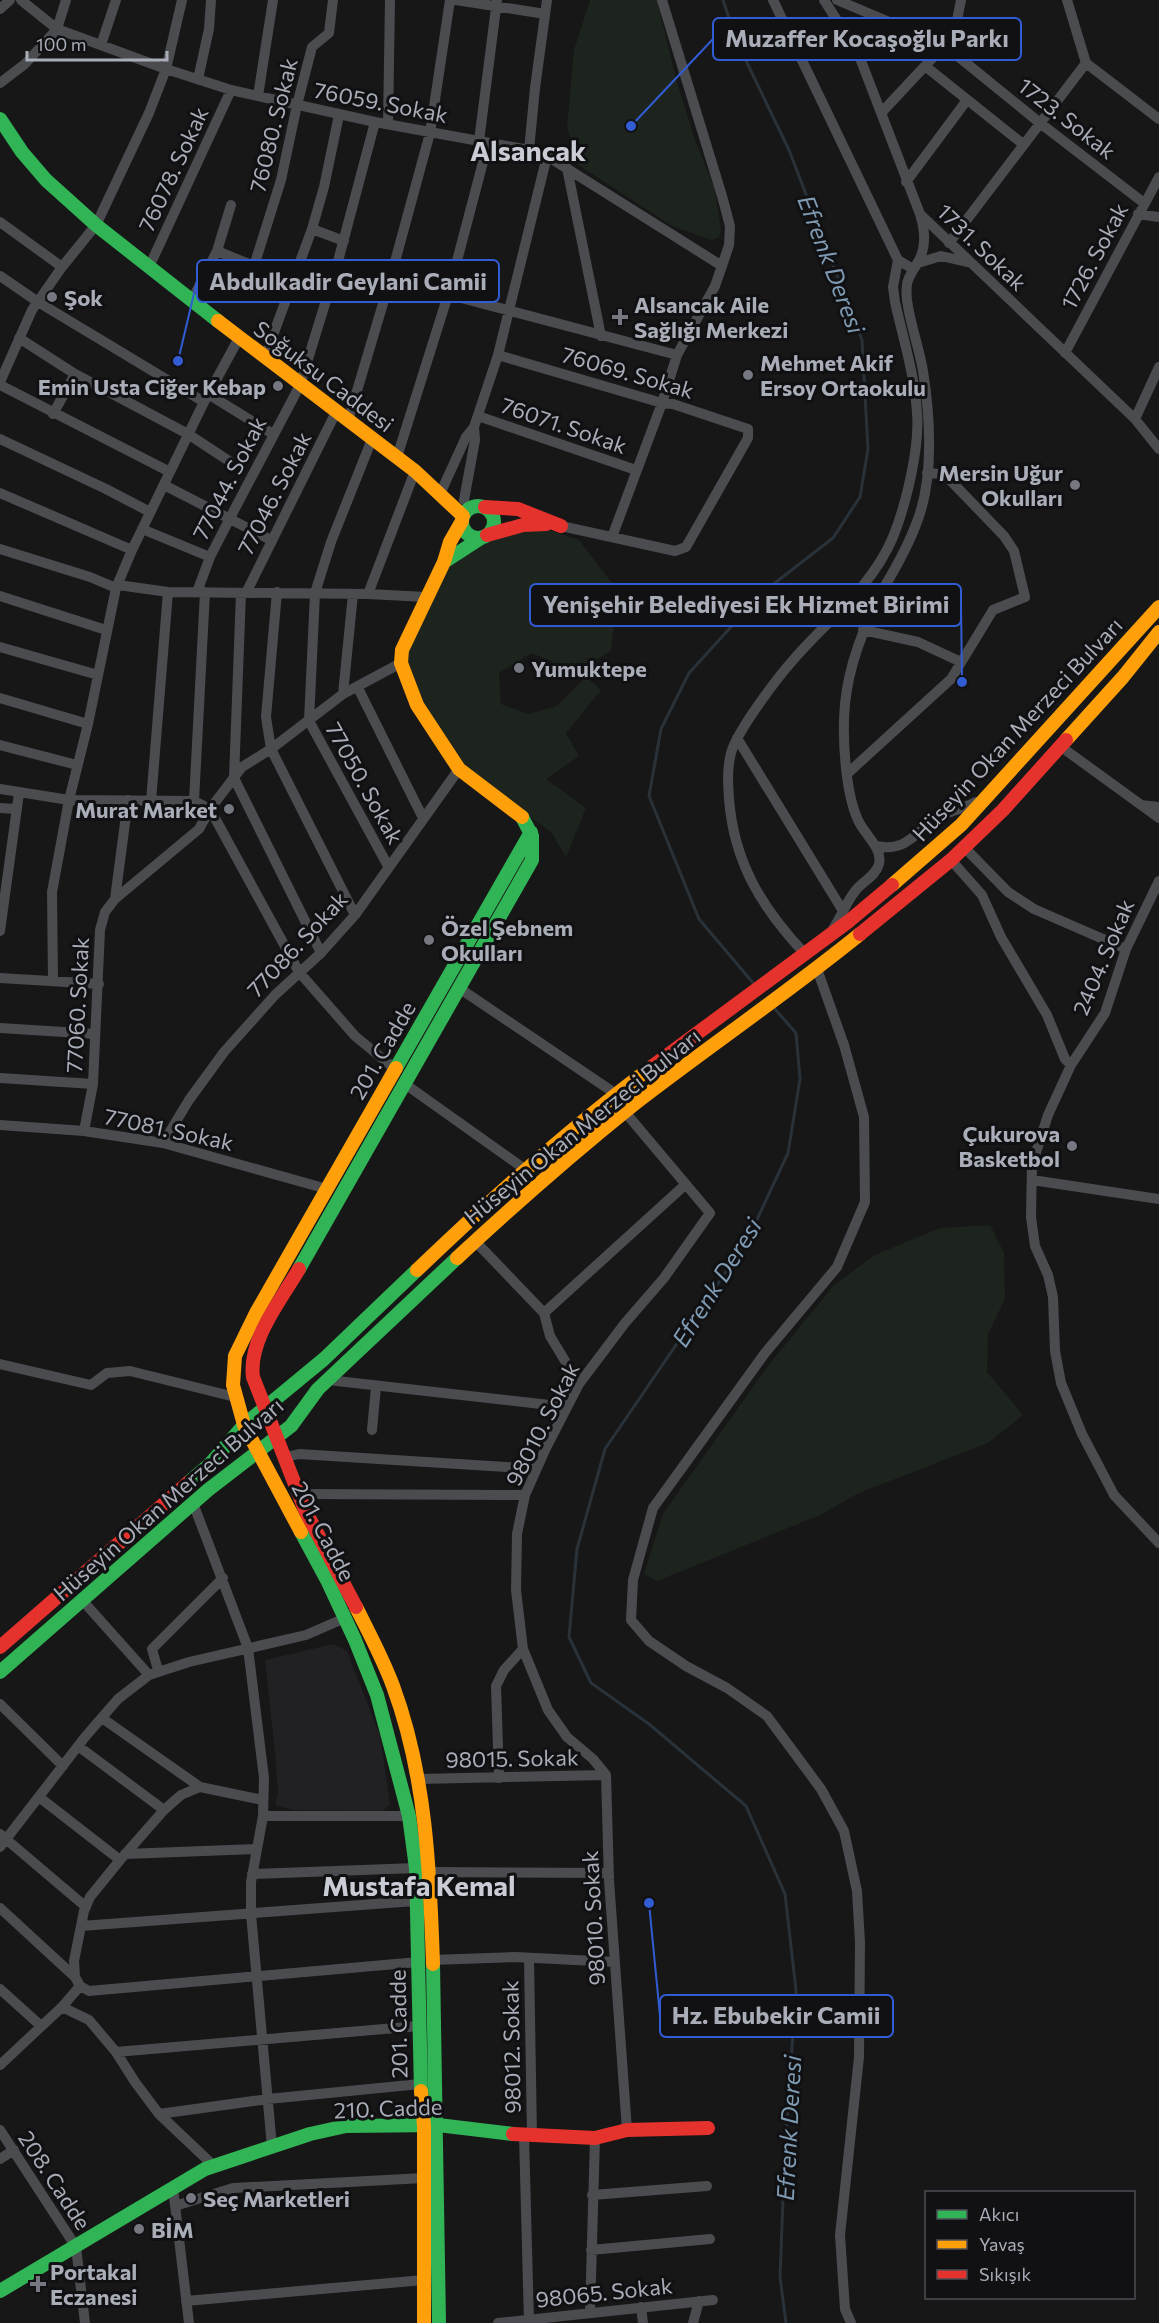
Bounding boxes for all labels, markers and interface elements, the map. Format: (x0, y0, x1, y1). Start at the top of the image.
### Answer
callout: Muzaffer Kocaşoğlu Parkı (713, 18, 1021, 60)
text: Muzaffer Kocaşoğlu Parkı (725, 23, 1009, 52)
scale bar (27, 24, 166, 62)
text: 100 m (36, 33, 86, 55)
street label: 76080. Sokak (243, 55, 303, 195)
street label: 1723. Sokak (1013, 72, 1121, 164)
street label: 76059. Sokak (312, 76, 450, 128)
street label: 76078. Sokak (132, 102, 214, 236)
district label: Alsancak (470, 133, 586, 167)
water label: Efrenk Deresi (792, 191, 872, 338)
street label: 1731. Sokak (932, 198, 1032, 296)
street label: 1726. Sokak (1055, 198, 1133, 314)
callout: Abdulkadir Geylani Camii (197, 260, 499, 302)
text: Abdulkadir Geylani Camii (209, 266, 487, 295)
place label: Şok (64, 284, 103, 311)
marker: Şok (45, 290, 59, 304)
place label: Alsancak Aile Sağlığı Merkezi (634, 291, 788, 343)
marker: Alsancak Aile Sağlığı Merkezi (611, 308, 629, 326)
street label: Soğuksu Caddesi (249, 315, 399, 437)
street label: 76069. Sokak (559, 340, 697, 404)
place label: Mehmet Akif Ersoy Ortaokulu (760, 349, 926, 401)
marker: Mehmet Akif Ersoy Ortaokulu (741, 368, 755, 382)
place label: Emin Usta Ciğer Kebap (38, 373, 266, 400)
marker: Emin Usta Ciğer Kebap (271, 379, 285, 393)
street label: 76071. Sokak (498, 391, 630, 459)
street label: 77044. Sokak (186, 412, 272, 544)
street label: 77046. Sokak (231, 427, 317, 559)
place label: Mersin Uğur Okulları (939, 459, 1063, 511)
marker: Mersin Uğur Okulları (1068, 478, 1082, 492)
callout: Yenişehir Belediyesi Ek Hizmet Birimi (530, 584, 961, 626)
text: Yenişehir Belediyesi Ek Hizmet Birimi (542, 589, 950, 618)
street label: Hüseyin Okan Merzeci Bulvarı (906, 612, 1128, 846)
place label: Yumuktepe (531, 655, 647, 682)
marker: Yumuktepe (512, 661, 526, 675)
street label: 77050. Sokak (320, 717, 410, 849)
place label: Murat Market (75, 796, 217, 823)
marker: Murat Market (222, 802, 236, 816)
street label: 77086. Sokak (241, 885, 353, 1002)
street label: 2404. Sokak (1066, 895, 1140, 1019)
place label: Özel Şebnem Okulları (441, 914, 573, 966)
marker: Özel Şebnem Okulları (422, 933, 436, 947)
street label: 77060. Sokak (60, 936, 94, 1073)
street label: 201. Cadde (343, 996, 421, 1104)
street label: Hüseyin Okan Merzeci Bulvarı (459, 1022, 705, 1230)
street label: 77081. Sokak (102, 1102, 236, 1156)
place label: Çukurova Basketbol (959, 1120, 1060, 1172)
marker: Çukurova Basketbol (1065, 1139, 1079, 1153)
water label: Efrenk Deresi (665, 1212, 767, 1352)
street label: 98010. Sokak (499, 1358, 585, 1490)
street label: Hüseyin Okan Merzeci Bulvarı (47, 1392, 289, 1606)
street label: 201. Cadde (287, 1477, 361, 1585)
street label: 98015. Sokak (445, 1743, 579, 1773)
street label: 98010. Sokak (576, 1850, 610, 1986)
district label: Mustafa Kemal (322, 1868, 516, 1902)
street label: 201. Cadde (384, 1969, 412, 2079)
street label: 98012. Sokak (496, 1980, 526, 2114)
callout: Hz. Ebubekir Camii (660, 1995, 893, 2037)
text: Hz. Ebubekir Camii (672, 2000, 880, 2029)
water label: Efrenk Deresi (770, 2054, 806, 2202)
street label: 210. Cadde (333, 2093, 443, 2123)
street label: 208. Cadde (13, 2125, 97, 2235)
place label: Seç Marketleri (203, 2185, 350, 2212)
marker: Seç Marketleri (184, 2191, 198, 2205)
legend (925, 2191, 1135, 2299)
text: Akıcı (979, 2203, 1019, 2225)
place label: BİM (151, 2216, 194, 2243)
marker: BİM (132, 2222, 146, 2236)
text: Yavaş (979, 2233, 1025, 2255)
place label: Portakal Eczanesi (50, 2258, 137, 2310)
text: Sıkışık (979, 2263, 1031, 2285)
street label: 98065. Sokak (534, 2271, 674, 2313)
marker: Portakal Eczanesi (31, 2277, 45, 2291)

